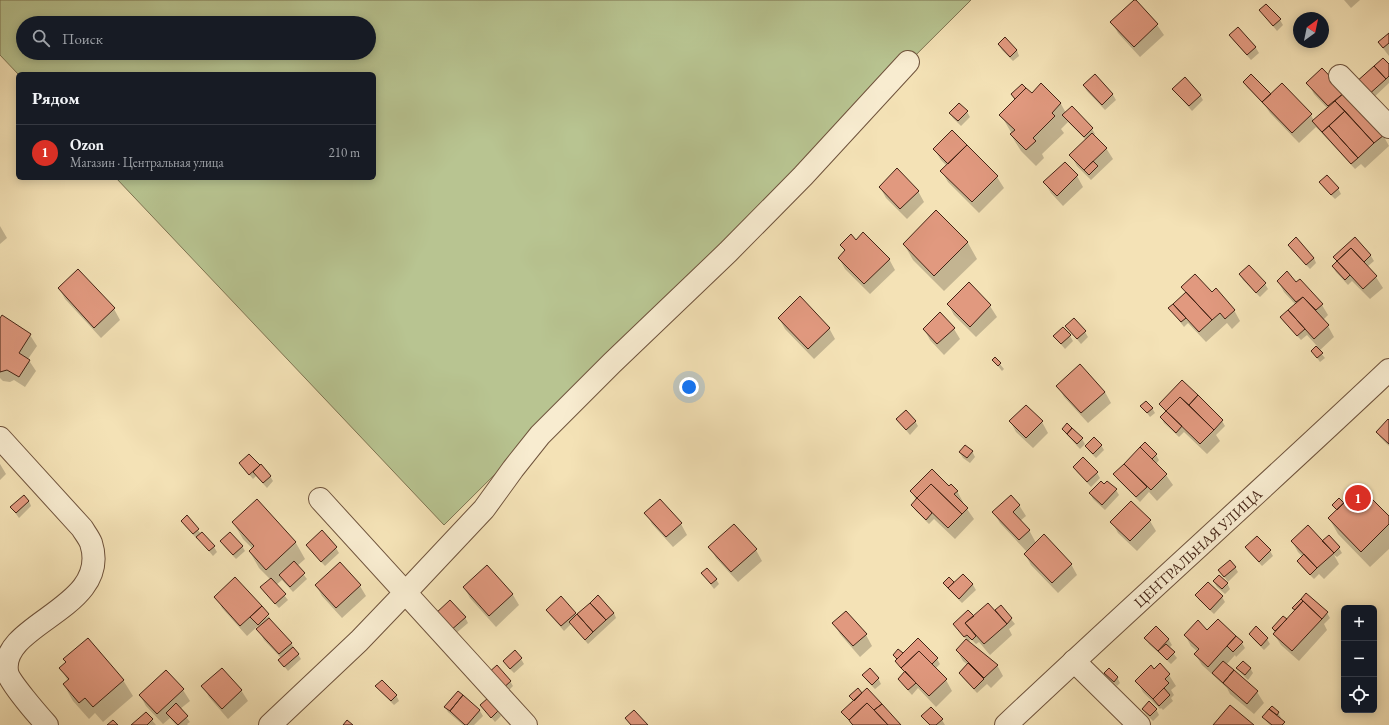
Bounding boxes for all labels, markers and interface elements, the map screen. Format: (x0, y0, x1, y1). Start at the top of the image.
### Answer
north arrow (1293, 12, 1329, 48)
search box (16, 16, 376, 60)
icon: search (30, 27, 52, 49)
text: Поиск (62, 29, 103, 48)
text: Рядом (32, 87, 80, 109)
text: Ozon (70, 135, 104, 154)
text: 1 (42, 144, 48, 161)
text: 210 m (329, 144, 360, 161)
text: Магазин · Центральная улица (70, 154, 224, 171)
your location (679, 377, 699, 397)
street label: ЦЕНТРАЛЬНАЯ УЛИЦА (1129, 483, 1266, 611)
pin: 1 (1345, 483, 1371, 513)
map controls (1341, 605, 1377, 713)
button: + (1341, 605, 1377, 641)
button: − (1341, 641, 1377, 677)
button: locate (1341, 677, 1377, 713)

